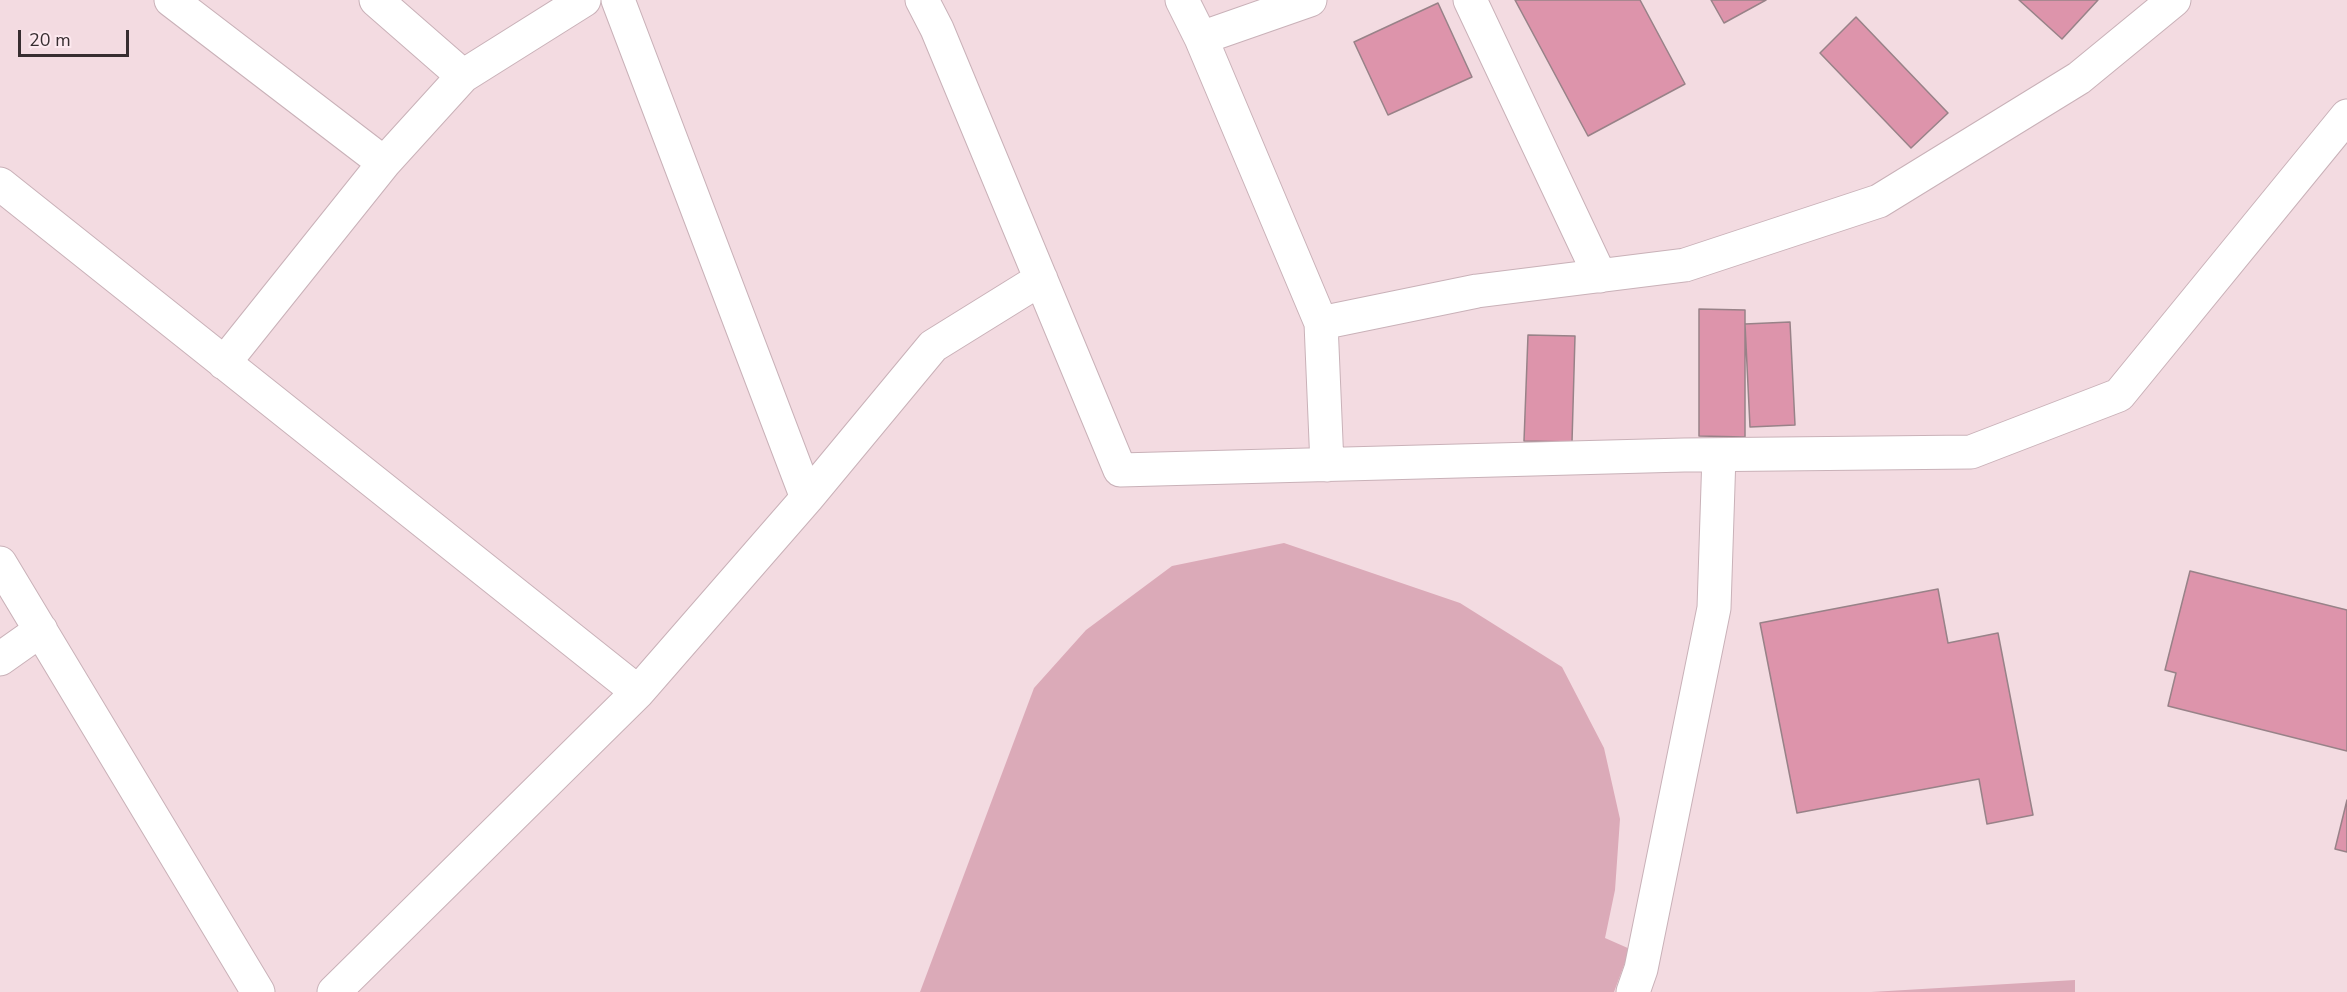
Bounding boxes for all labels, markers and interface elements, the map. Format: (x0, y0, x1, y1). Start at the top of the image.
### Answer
scale bar (21, 18, 132, 56)
text: 20 m (29, 28, 71, 52)

